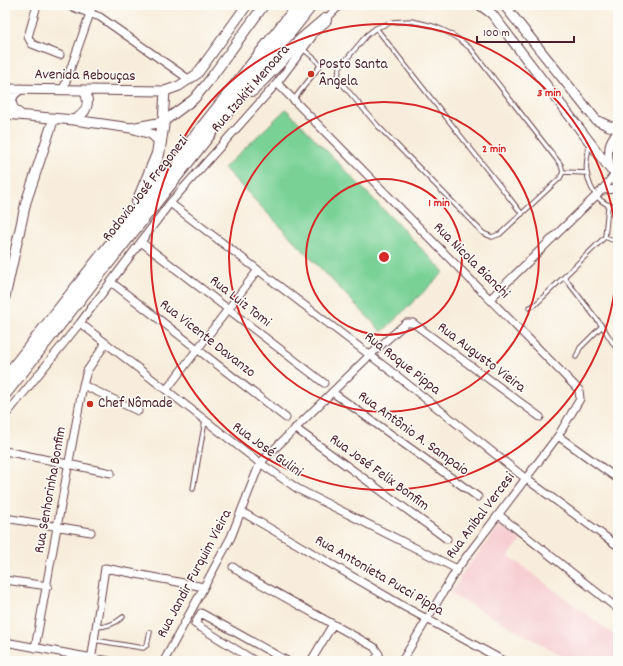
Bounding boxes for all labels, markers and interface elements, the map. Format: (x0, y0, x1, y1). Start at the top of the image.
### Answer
scale bar (477, 18, 574, 44)
text: 100 m (483, 25, 510, 42)
street label: Rua Izokiti Menoara (206, 39, 296, 138)
place label: Posto Santa Ângela (319, 54, 389, 93)
street label: Avenida Rebouças (34, 64, 136, 88)
marker: Posto Santa Ângela (306, 69, 316, 79)
text: 3 min (537, 85, 561, 102)
street label: Rodovia José Fregonezi (97, 131, 195, 247)
text: 2 min (482, 141, 506, 158)
text: 1 min (428, 195, 450, 212)
street label: Rua Nicola Bianchi (428, 218, 515, 305)
centre of rings (377, 250, 391, 264)
street label: Rua Luiz Tomi (204, 271, 276, 333)
street label: Rua Vicente Davanzo (154, 294, 260, 384)
street label: Rua Augusto Vieira (432, 317, 531, 399)
street label: Rua Roque Pippa (359, 327, 446, 402)
street label: Rua Antônio A. Sampaio (353, 386, 473, 482)
place label: Chef Nômade (98, 393, 173, 415)
marker: Chef Nômade (85, 399, 95, 409)
street label: Rua José Gulini (227, 417, 307, 483)
street label: Rua Senhorinha Bonfim (29, 425, 73, 555)
street label: Rua José Felix Bonfim (324, 429, 434, 517)
street label: Rua Anibal Vercesi (441, 468, 521, 564)
street label: Rua Jandir Furquim Vieira (152, 505, 239, 642)
street label: Rua Antonieta Pucci Pippa (310, 530, 448, 622)

